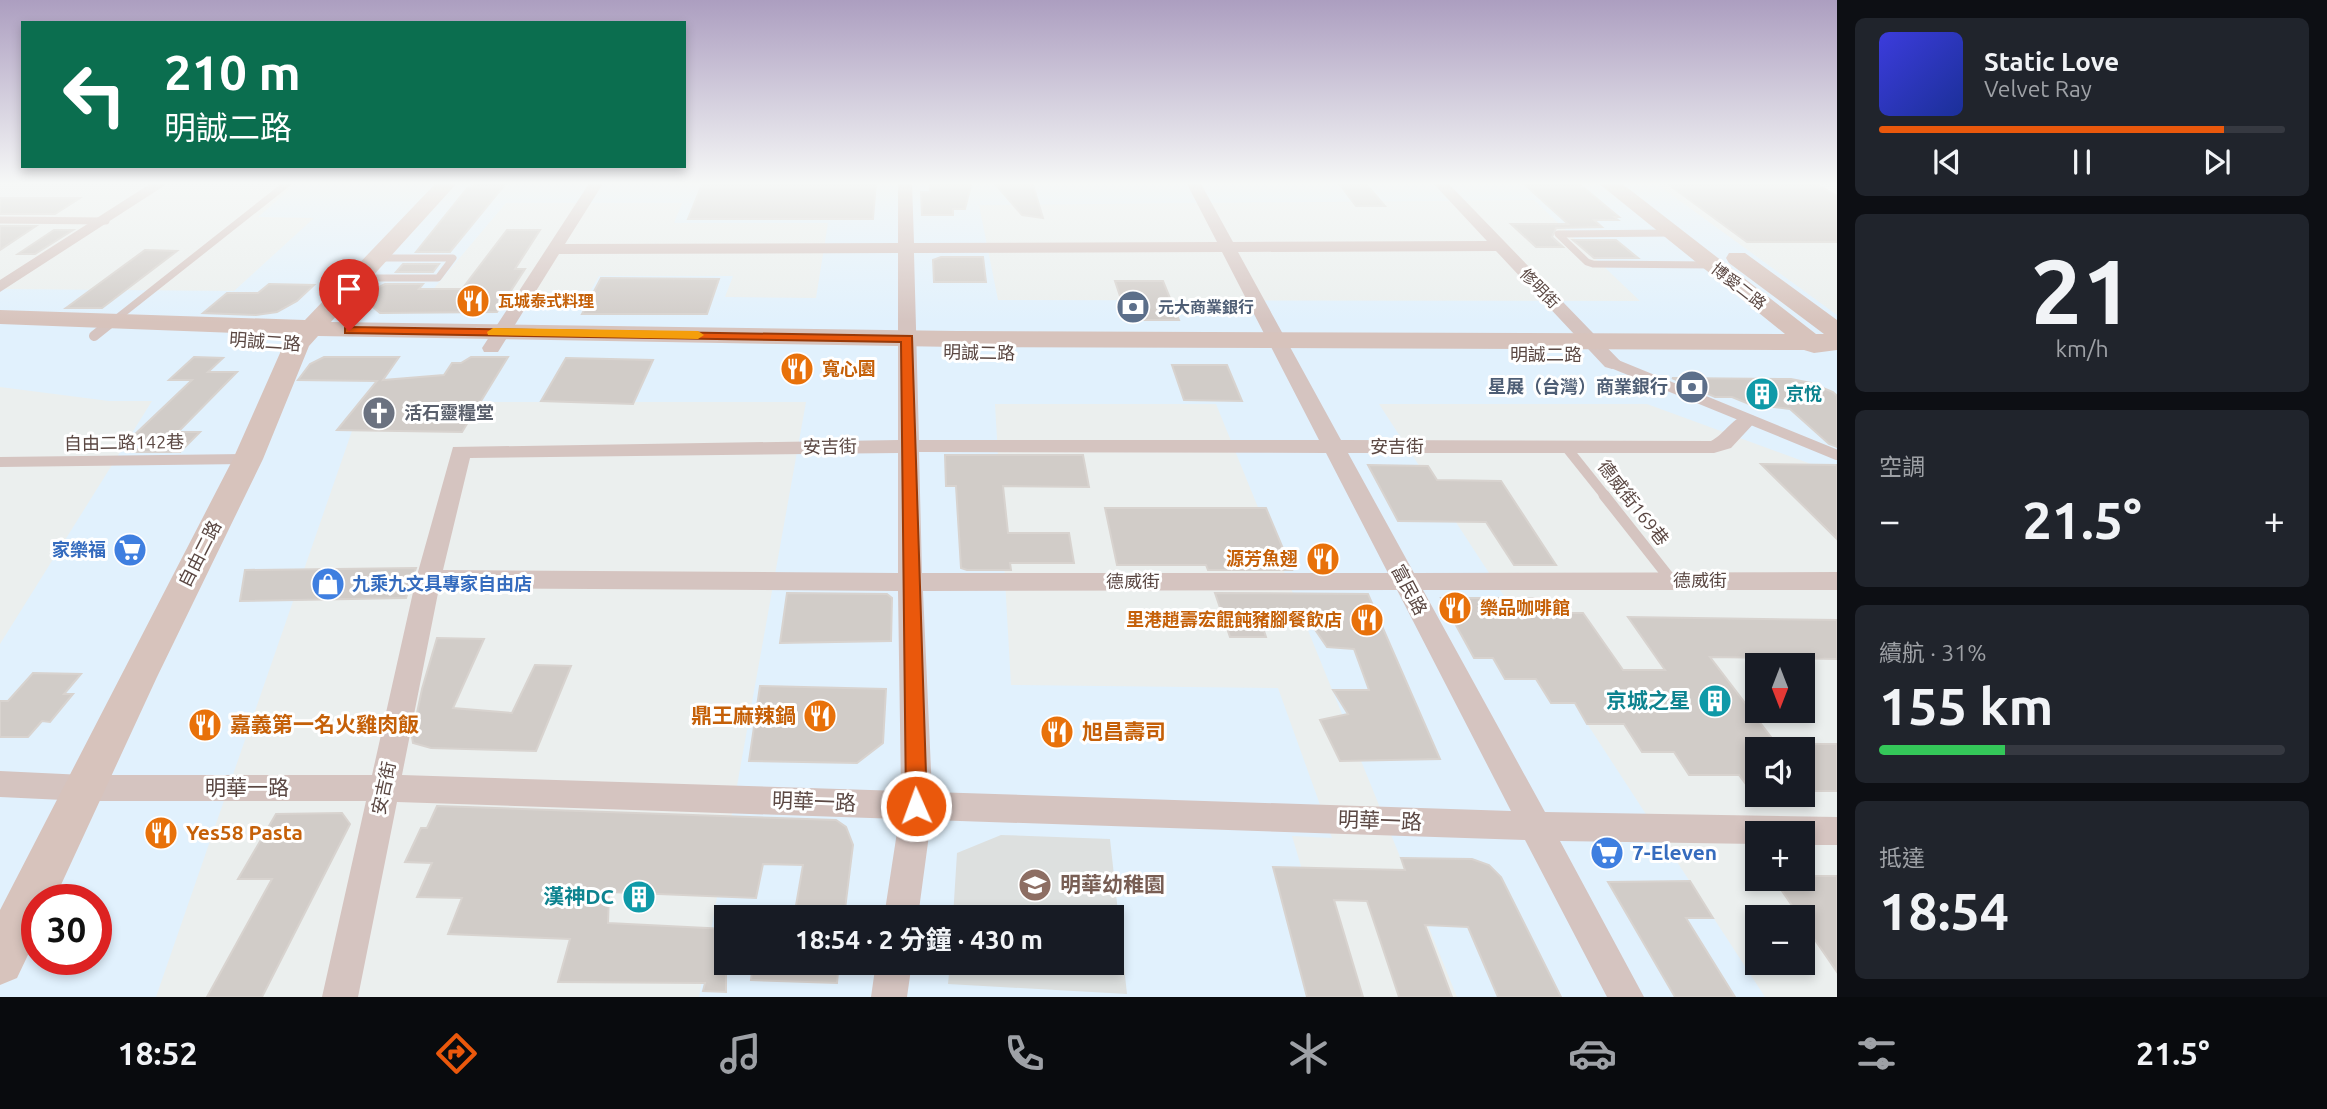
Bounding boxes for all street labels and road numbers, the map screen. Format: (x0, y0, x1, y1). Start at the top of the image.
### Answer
street label: 博愛二路 (1708, 259, 1770, 313)
street label: 修明街 (1517, 264, 1563, 312)
street label: 明誠二路 (228, 329, 302, 353)
street label: 明誠二路 (943, 341, 1015, 363)
street label: 明誠二路 (1510, 344, 1582, 364)
street label: 自由二路142巷 (64, 431, 184, 453)
street label: 安吉街 (803, 436, 857, 456)
street label: 安吉街 (1370, 436, 1424, 456)
street label: 德威街169巷 (1594, 456, 1673, 549)
street label: 自由二路 (174, 517, 224, 590)
street label: 富民路 (1388, 561, 1431, 618)
street label: 德威街 (1673, 570, 1727, 590)
street label: 德威街 (1106, 571, 1160, 591)
street label: 安吉街 (368, 759, 398, 816)
street label: 明華一路 (205, 775, 289, 799)
street label: 明華一路 (772, 788, 856, 814)
street label: 明華一路 (1338, 807, 1422, 833)

